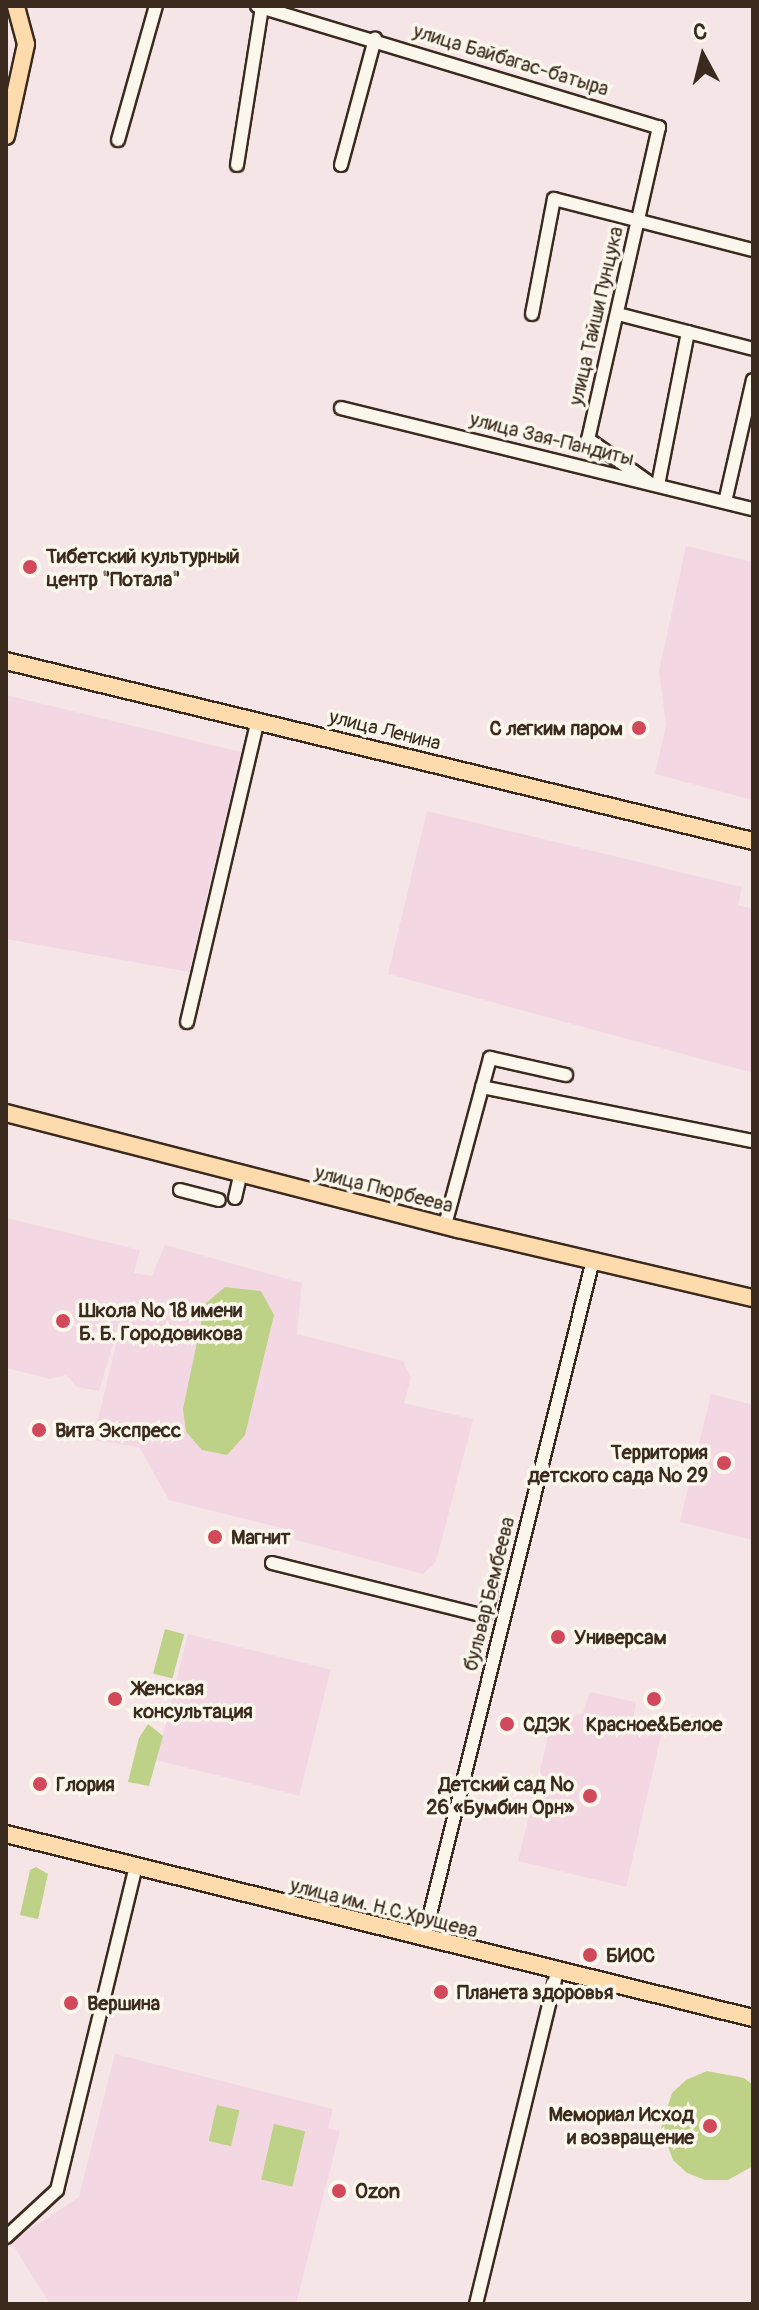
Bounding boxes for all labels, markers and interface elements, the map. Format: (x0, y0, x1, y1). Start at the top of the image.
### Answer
north arrow (663, 16, 743, 96)
text: С (692, 17, 709, 47)
street label: улица Байбагас-батыра (410, 19, 612, 101)
street label: улица Тайши Пунцука (564, 224, 628, 408)
street label: улица Зая-Пандиты (467, 407, 637, 471)
place label: Тибетский культурный центр "Потала" (46, 544, 240, 591)
marker: Тибетский культурный центр "Потала" (21, 558, 39, 576)
street label: улица Ленина (327, 705, 443, 755)
place label: С легким паром (490, 716, 623, 740)
marker: С легким паром (630, 719, 648, 737)
street label: улица Пюрбеева (312, 1160, 456, 1218)
place label: Школа № 18 имени Б. Б. Городовикова (79, 1298, 243, 1345)
marker: Школа № 18 имени Б. Б. Городовикова (54, 1312, 72, 1330)
place label: Вита Экспресс (55, 1418, 181, 1442)
marker: Вита Экспресс (30, 1421, 48, 1439)
place label: Территория детского сада № 29 (528, 1440, 708, 1487)
marker: Территория детского сада № 29 (715, 1454, 733, 1472)
street label: бульвар Бембеева (458, 1514, 520, 1674)
place label: Магнит (231, 1525, 290, 1549)
marker: Магнит (206, 1528, 224, 1546)
place label: Универсам (574, 1625, 667, 1649)
marker: Универсам (549, 1628, 567, 1646)
place label: Женская консультация (133, 1676, 253, 1723)
marker: Женская консультация (104, 1688, 126, 1710)
marker: Красное&Белое (645, 1690, 663, 1708)
place label: СДЭК (523, 1712, 571, 1736)
place label: Красное&Белое (586, 1712, 722, 1736)
marker: СДЭК (498, 1715, 516, 1733)
place label: Глория (56, 1772, 115, 1796)
place label: Детский сад № 26 «Бумбин Орн» (426, 1772, 574, 1819)
marker: Глория (31, 1775, 49, 1793)
marker: Детский сад № 26 «Бумбин Орн» (581, 1787, 599, 1805)
street label: улица им. Н.С.Хрущева (288, 1873, 480, 1943)
place label: БИОС (606, 1943, 655, 1967)
marker: БИОС (581, 1946, 599, 1964)
place label: Планета здоровья (457, 1980, 613, 2004)
marker: Планета здоровья (432, 1983, 450, 2001)
place label: Вершина (87, 1991, 160, 2015)
marker: Вершина (62, 1994, 80, 2012)
place label: Мемориал Исход и возвращение (548, 2102, 694, 2149)
marker: Мемориал Исход и возвращение (701, 2117, 719, 2135)
place label: Ozon (355, 2179, 400, 2203)
marker: Ozon (330, 2182, 348, 2200)

